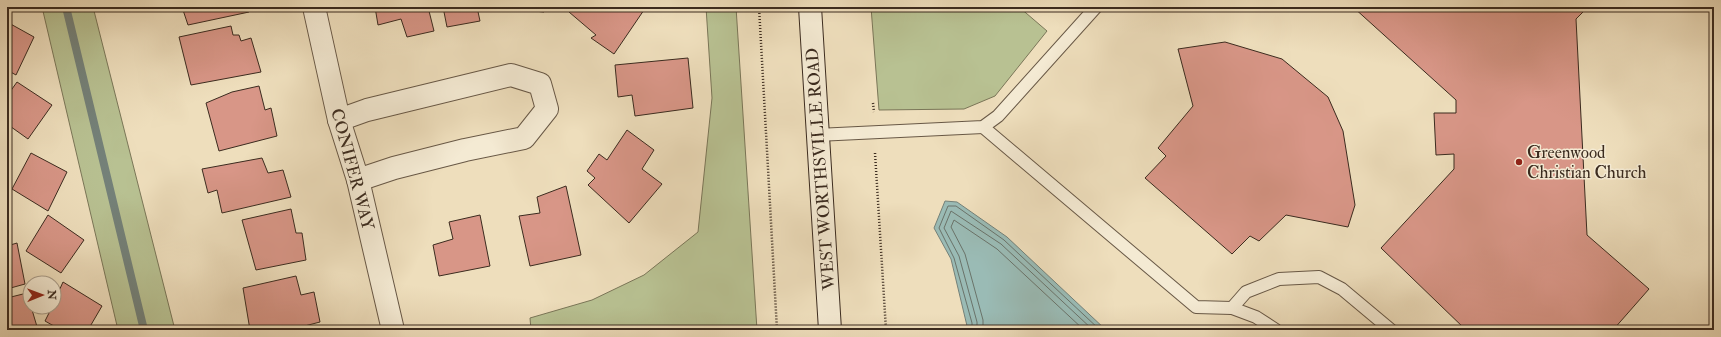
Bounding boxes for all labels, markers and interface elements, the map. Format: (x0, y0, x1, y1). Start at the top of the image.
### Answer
street label: WEST WORTHSVILLE ROAD (802, 47, 840, 292)
street label: CONIFER WAY (326, 106, 379, 233)
place label: Greenwood Christian Church (1527, 142, 1647, 183)
marker: Greenwood Christian Church (1514, 157, 1524, 167)
north arrow (22, 275, 62, 315)
text: N (45, 289, 58, 301)

